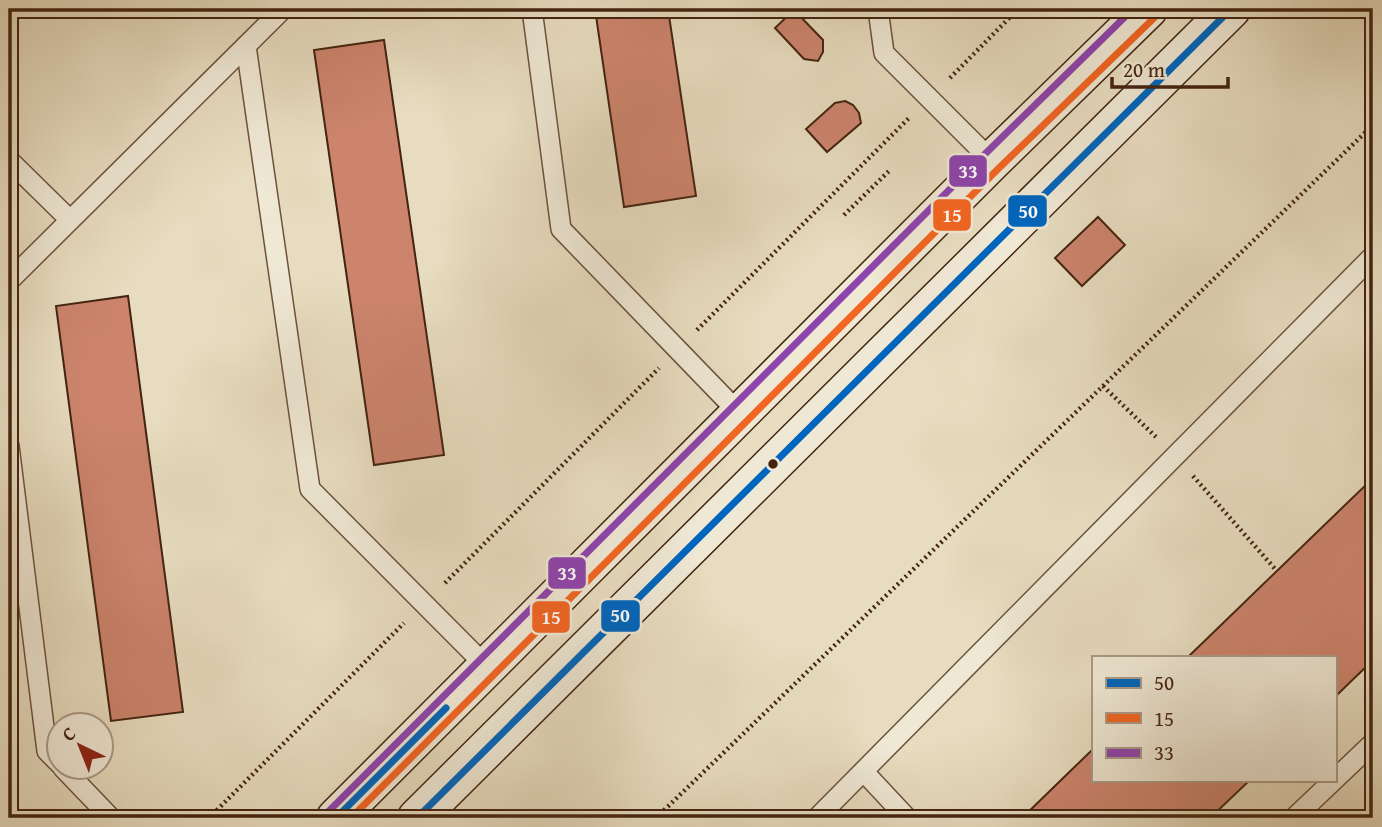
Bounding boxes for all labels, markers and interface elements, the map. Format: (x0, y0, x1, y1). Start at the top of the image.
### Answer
scale bar (1112, 46, 1228, 90)
text: 20 m (1123, 54, 1165, 85)
line badge: 33 (948, 154, 988, 188)
text: 33 (958, 157, 978, 185)
line badge: 50 (1007, 194, 1048, 228)
text: 50 (1018, 197, 1038, 225)
line badge: 15 (932, 198, 972, 232)
text: 15 (942, 201, 962, 229)
unlabelled marker (766, 457, 780, 471)
line badge: 33 (547, 556, 587, 590)
text: 33 (557, 559, 577, 587)
line badge: 50 (600, 599, 641, 633)
line badge: 15 (531, 600, 571, 634)
text: 50 (610, 601, 630, 629)
text: 15 (541, 603, 561, 631)
legend (1092, 656, 1336, 782)
text: 50 (1154, 667, 1174, 698)
text: 15 (1154, 703, 1174, 734)
north arrow (46, 712, 116, 782)
text: С (55, 719, 82, 747)
text: 33 (1154, 737, 1174, 768)

